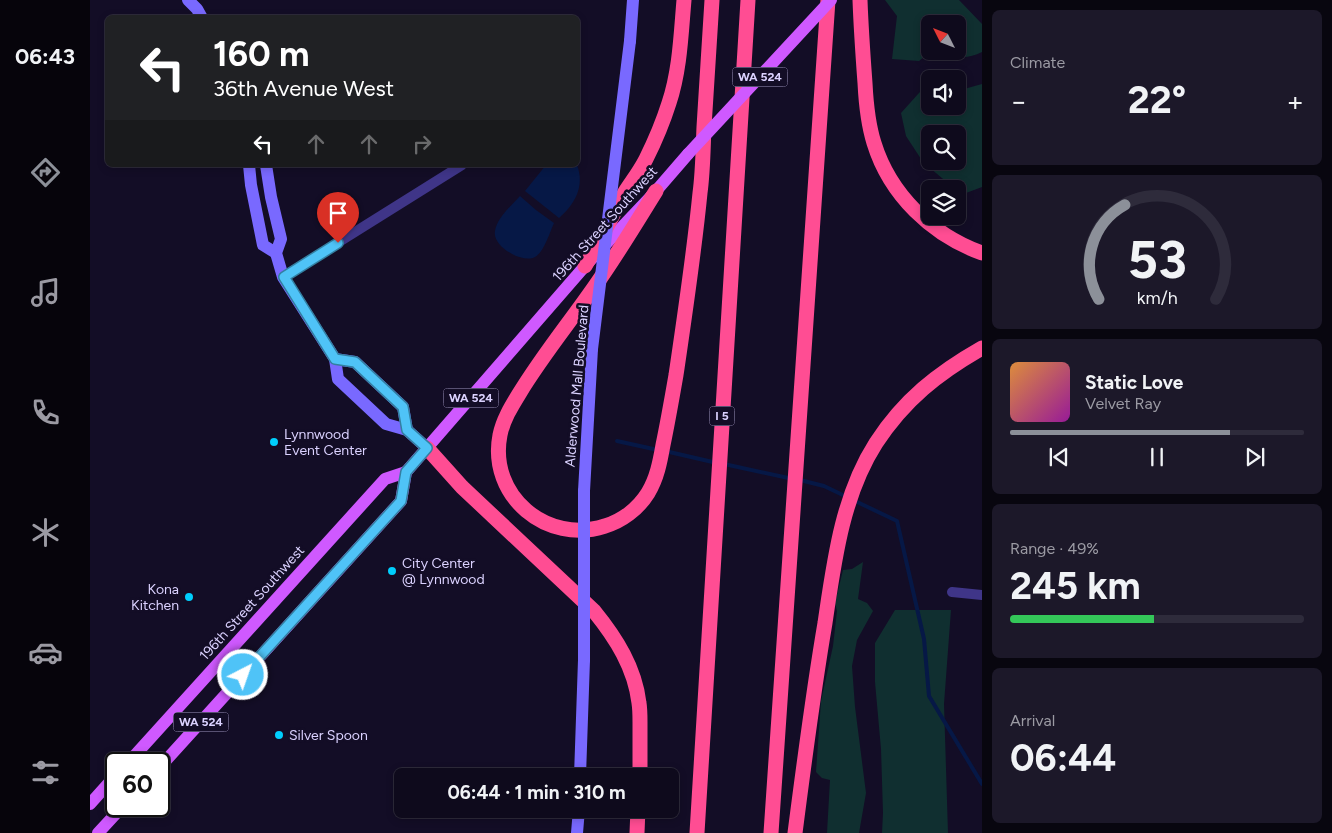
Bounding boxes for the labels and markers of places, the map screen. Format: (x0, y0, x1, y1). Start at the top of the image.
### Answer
pin (317, 192, 359, 243)
place label: Lynnwood Event Center (284, 426, 367, 459)
marker: Lynnwood Event Center (268, 436, 280, 448)
place label: City Center @ Lynnwood (402, 555, 485, 588)
marker: City Center @ Lynnwood (386, 565, 398, 577)
place label: Kona Kitchen (131, 581, 179, 614)
marker: Kona Kitchen (183, 591, 195, 603)
place label: Silver Spoon (289, 727, 368, 744)
marker: Silver Spoon (273, 729, 285, 741)

